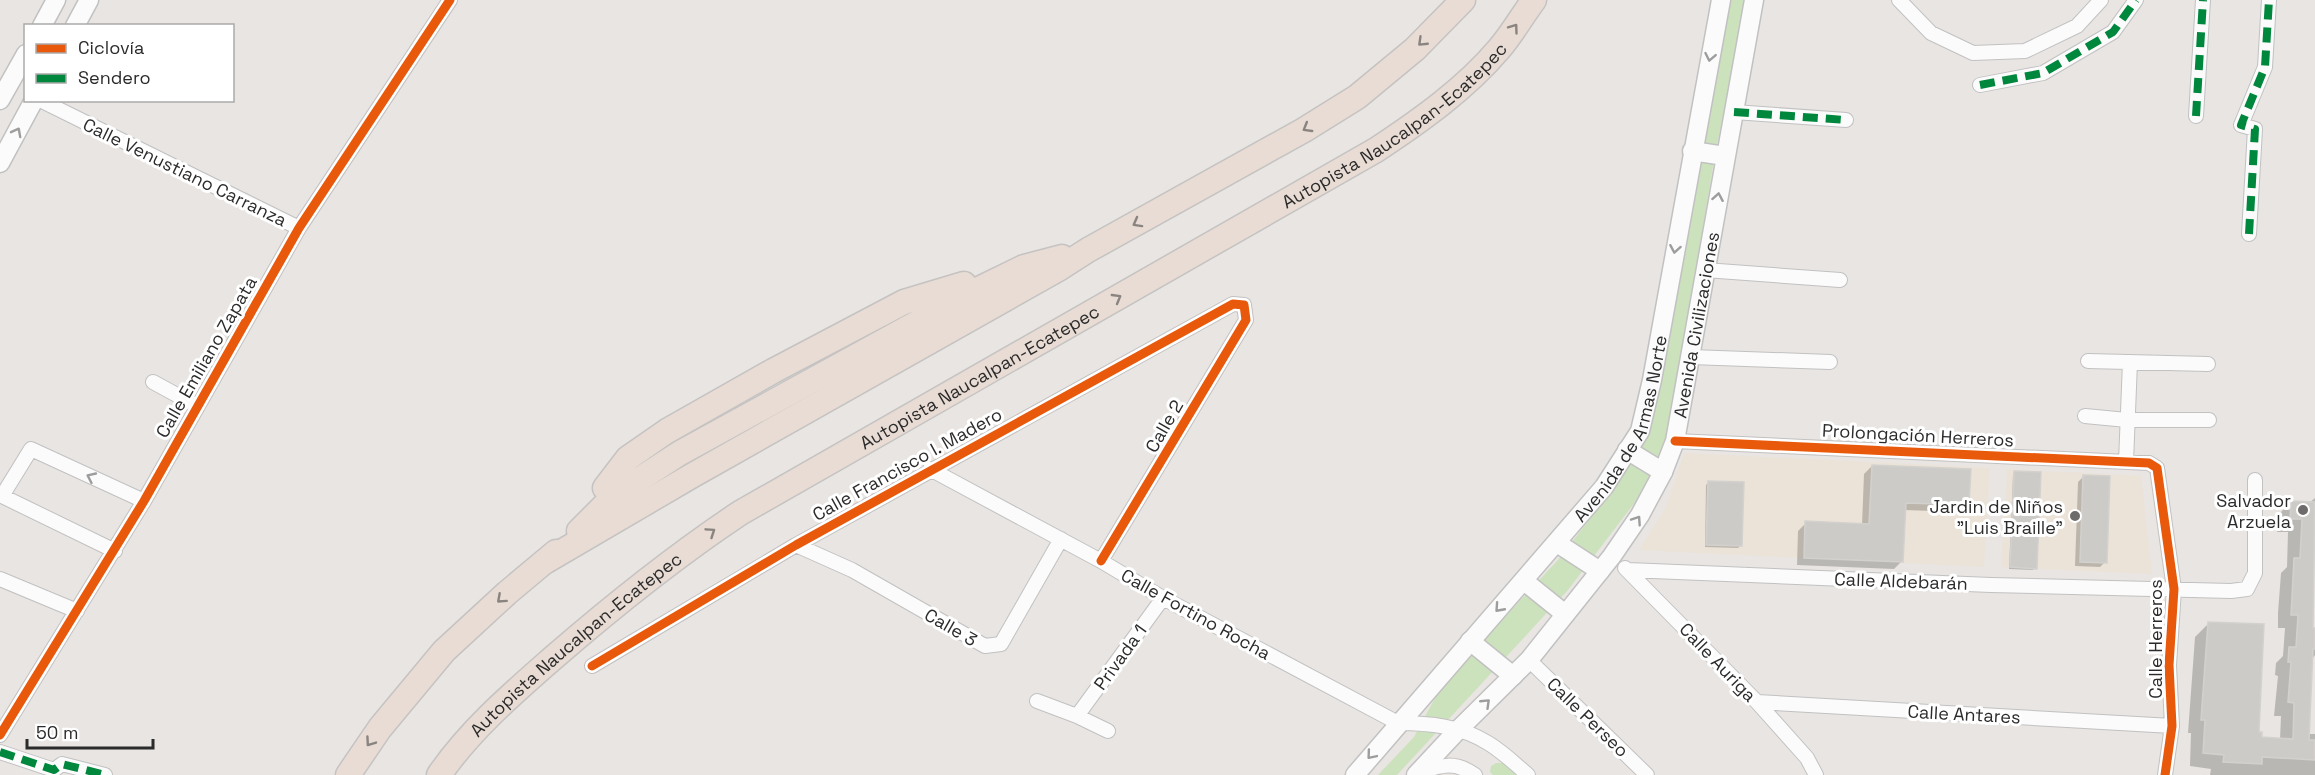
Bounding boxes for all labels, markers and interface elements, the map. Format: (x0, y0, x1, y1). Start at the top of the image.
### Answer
legend (24, 24, 234, 102)
one-way arrow (1507, 24, 1518, 35)
one-way arrow (1419, 35, 1429, 46)
text: Ciclovía (78, 36, 144, 59)
street label: Autopista Naucalpan-Ecatepec (1277, 37, 1511, 213)
one-way arrow (1704, 52, 1717, 62)
text: Sendero (78, 66, 151, 89)
street label: Calle Venustiano Carranza (79, 113, 291, 231)
one-way arrow (1303, 121, 1313, 133)
one-way arrow (10, 128, 21, 138)
one-way arrow (1711, 192, 1724, 202)
one-way arrow (1132, 216, 1143, 227)
street label: Avenida Civilizaciones (1668, 230, 1724, 420)
one-way arrow (1669, 244, 1682, 254)
street label: Calle Emiliano Zapata (150, 272, 262, 442)
one-way arrow (1111, 294, 1121, 305)
street label: Autopista Naucalpan-Ecatepec (855, 299, 1103, 454)
street label: Avenida de Armas Norte (1568, 333, 1671, 526)
street label: Calle 2 (1140, 396, 1188, 456)
street label: Calle Francisco I. Madero (808, 402, 1006, 526)
street label: Prolongación Herreros (1822, 418, 2014, 452)
one-way arrow (86, 472, 97, 484)
place label: Salvador Arzuela (2216, 489, 2291, 533)
place label: Jardin de Niños "Luis Braille" (1929, 495, 2063, 539)
marker: Salvador Arzuela (2296, 503, 2310, 517)
marker: Jardin de Niños "Luis Braille" (2068, 509, 2082, 523)
one-way arrow (1629, 516, 1640, 527)
one-way arrow (705, 528, 716, 539)
street label: Autopista Naucalpan-Ecatepec (464, 547, 686, 741)
street label: Calle Fortino Rocha (1117, 563, 1275, 665)
street label: Calle Aldebarán (1834, 567, 1968, 595)
street label: Calle Herreros (2144, 579, 2167, 699)
one-way arrow (497, 592, 508, 603)
one-way arrow (1495, 601, 1506, 612)
street label: Calle 3 (921, 603, 981, 651)
street label: Calle Auriga (1675, 618, 1761, 706)
street label: Privada 1 (1088, 620, 1152, 694)
street label: Calle Perseo (1542, 672, 1634, 762)
one-way arrow (1478, 699, 1489, 710)
street label: Calle Antares (1907, 700, 2021, 728)
scale bar (27, 712, 153, 750)
text: 50 m (36, 721, 78, 744)
one-way arrow (366, 736, 377, 747)
one-way arrow (1368, 748, 1379, 759)

